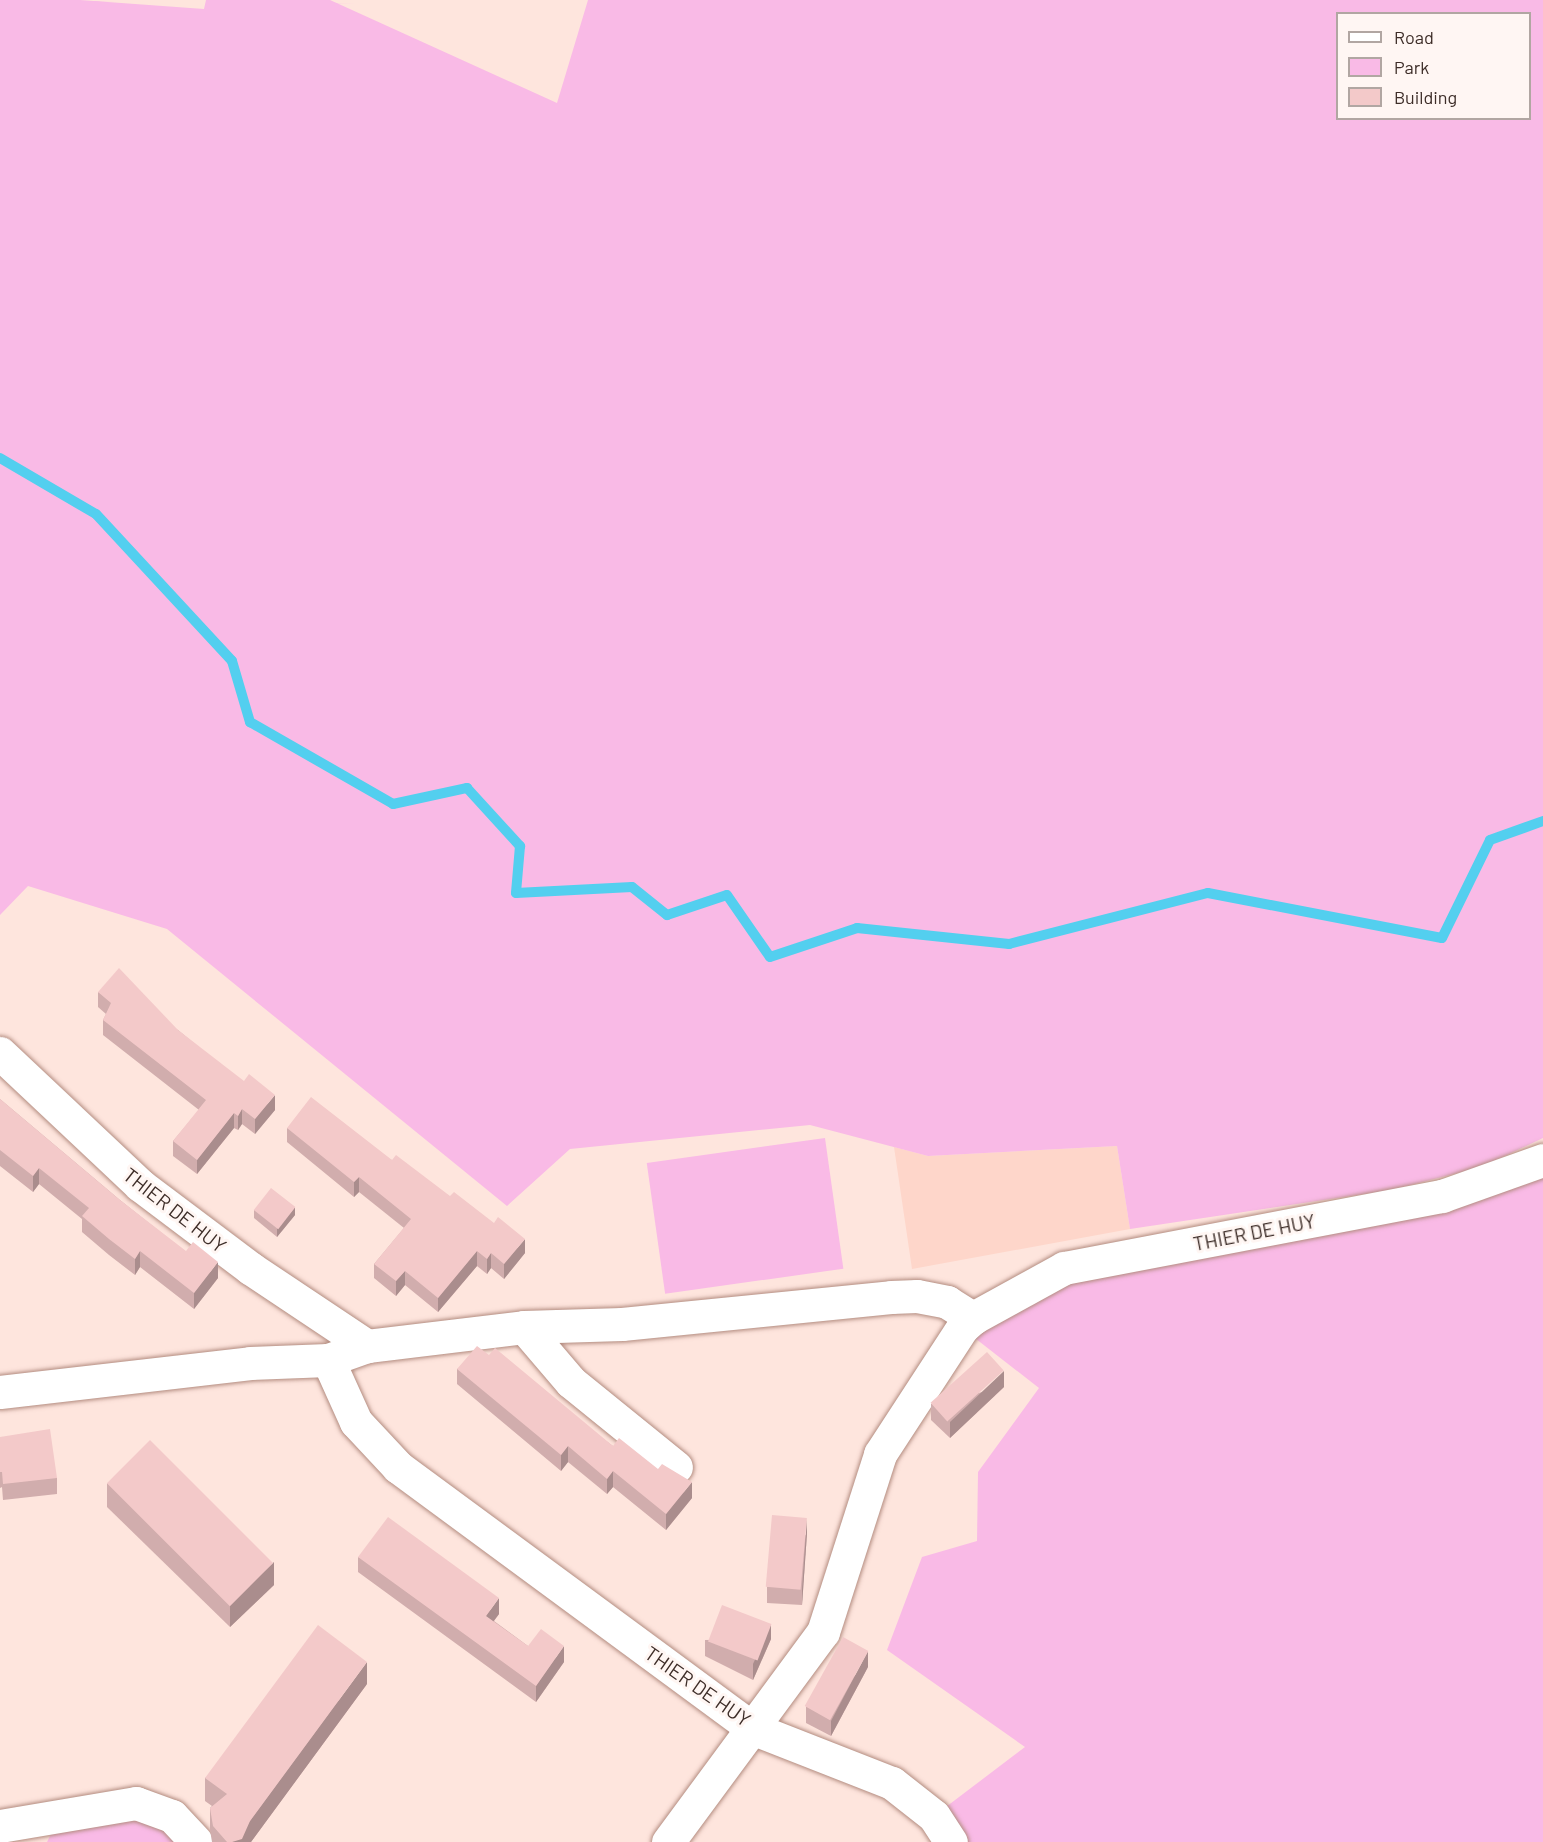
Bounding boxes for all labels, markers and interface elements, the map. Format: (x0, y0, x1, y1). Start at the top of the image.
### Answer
legend (1336, 12, 1531, 120)
text: Road (1394, 26, 1434, 48)
text: Park (1394, 56, 1429, 78)
text: Building (1394, 86, 1457, 108)
street label: THIER DE HUY (119, 1162, 231, 1258)
street label: THIER DE HUY (1191, 1208, 1317, 1256)
street label: THIER DE HUY (640, 1641, 756, 1731)

